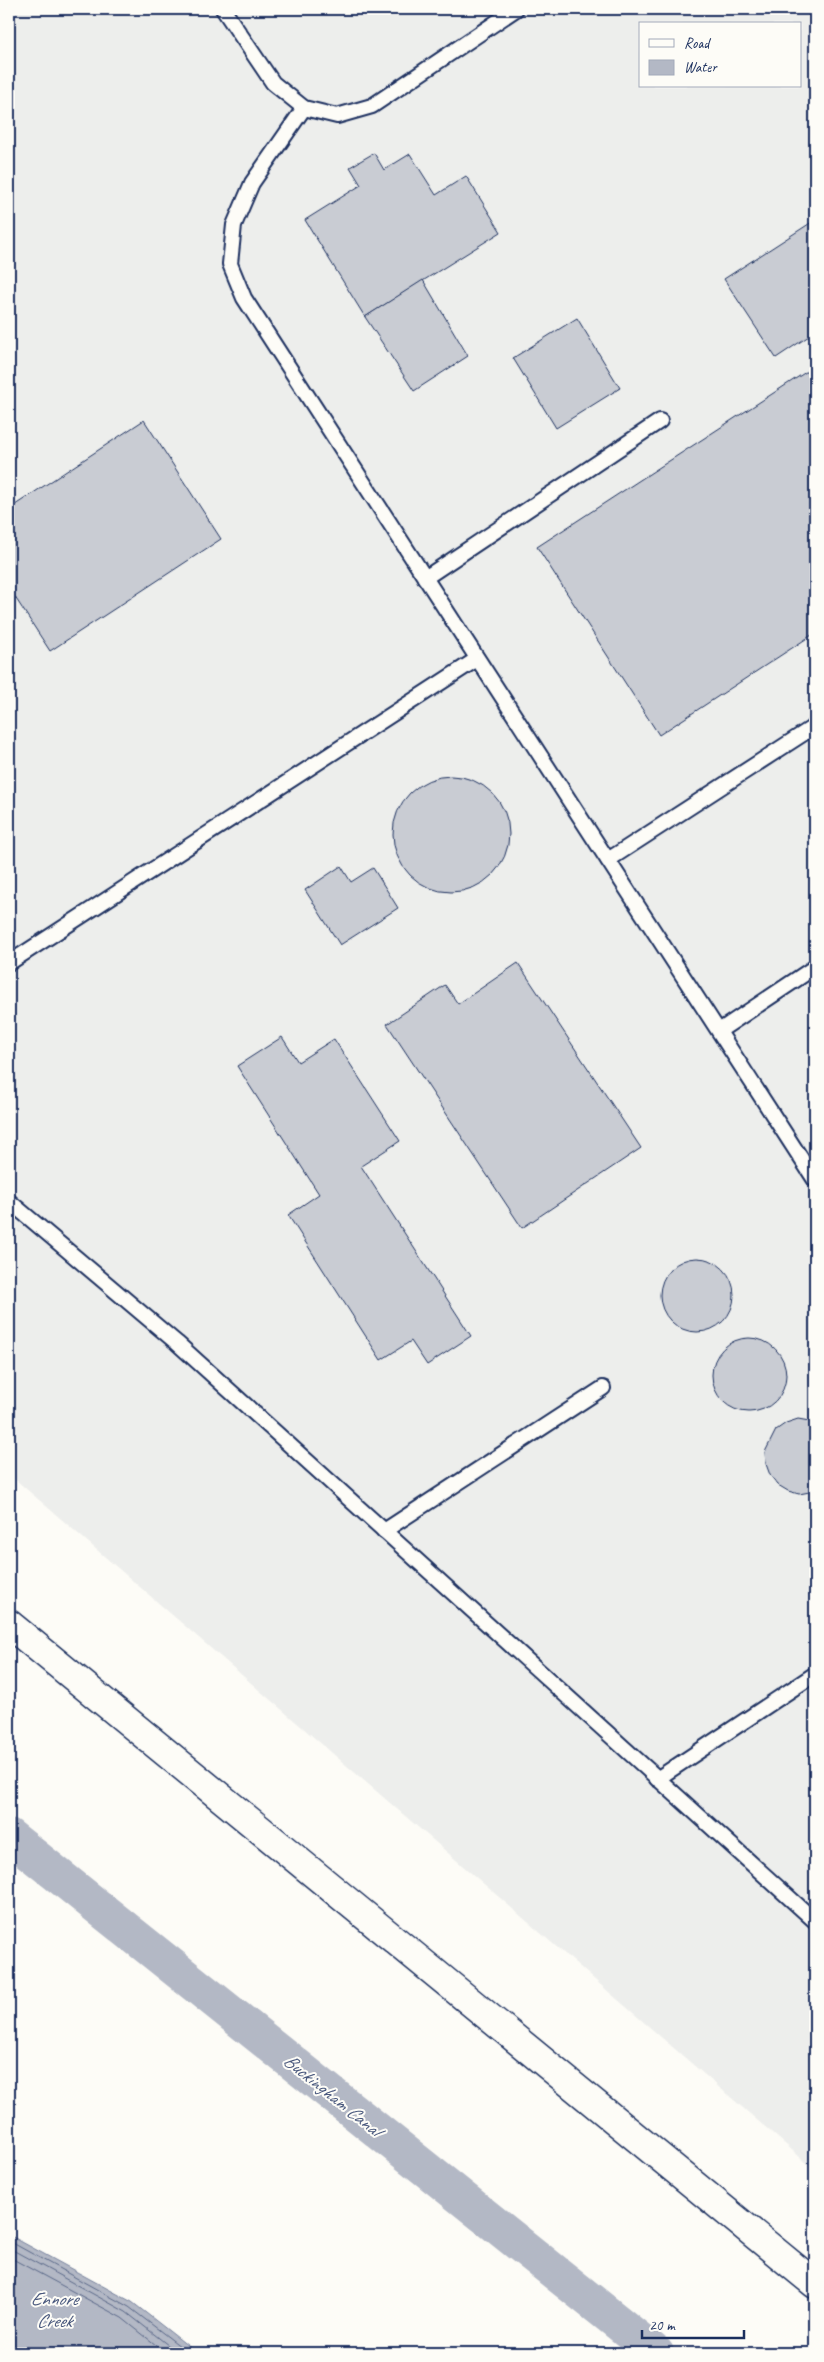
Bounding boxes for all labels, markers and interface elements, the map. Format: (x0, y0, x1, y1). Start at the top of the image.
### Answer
legend (639, 22, 802, 88)
text: Road (684, 34, 711, 53)
text: Water (684, 58, 718, 77)
water label: Buckingham Canal (279, 2049, 391, 2146)
water label: Ennore Creek (31, 2287, 80, 2333)
scale bar (642, 2307, 744, 2339)
text: 20 m (649, 2316, 676, 2335)

